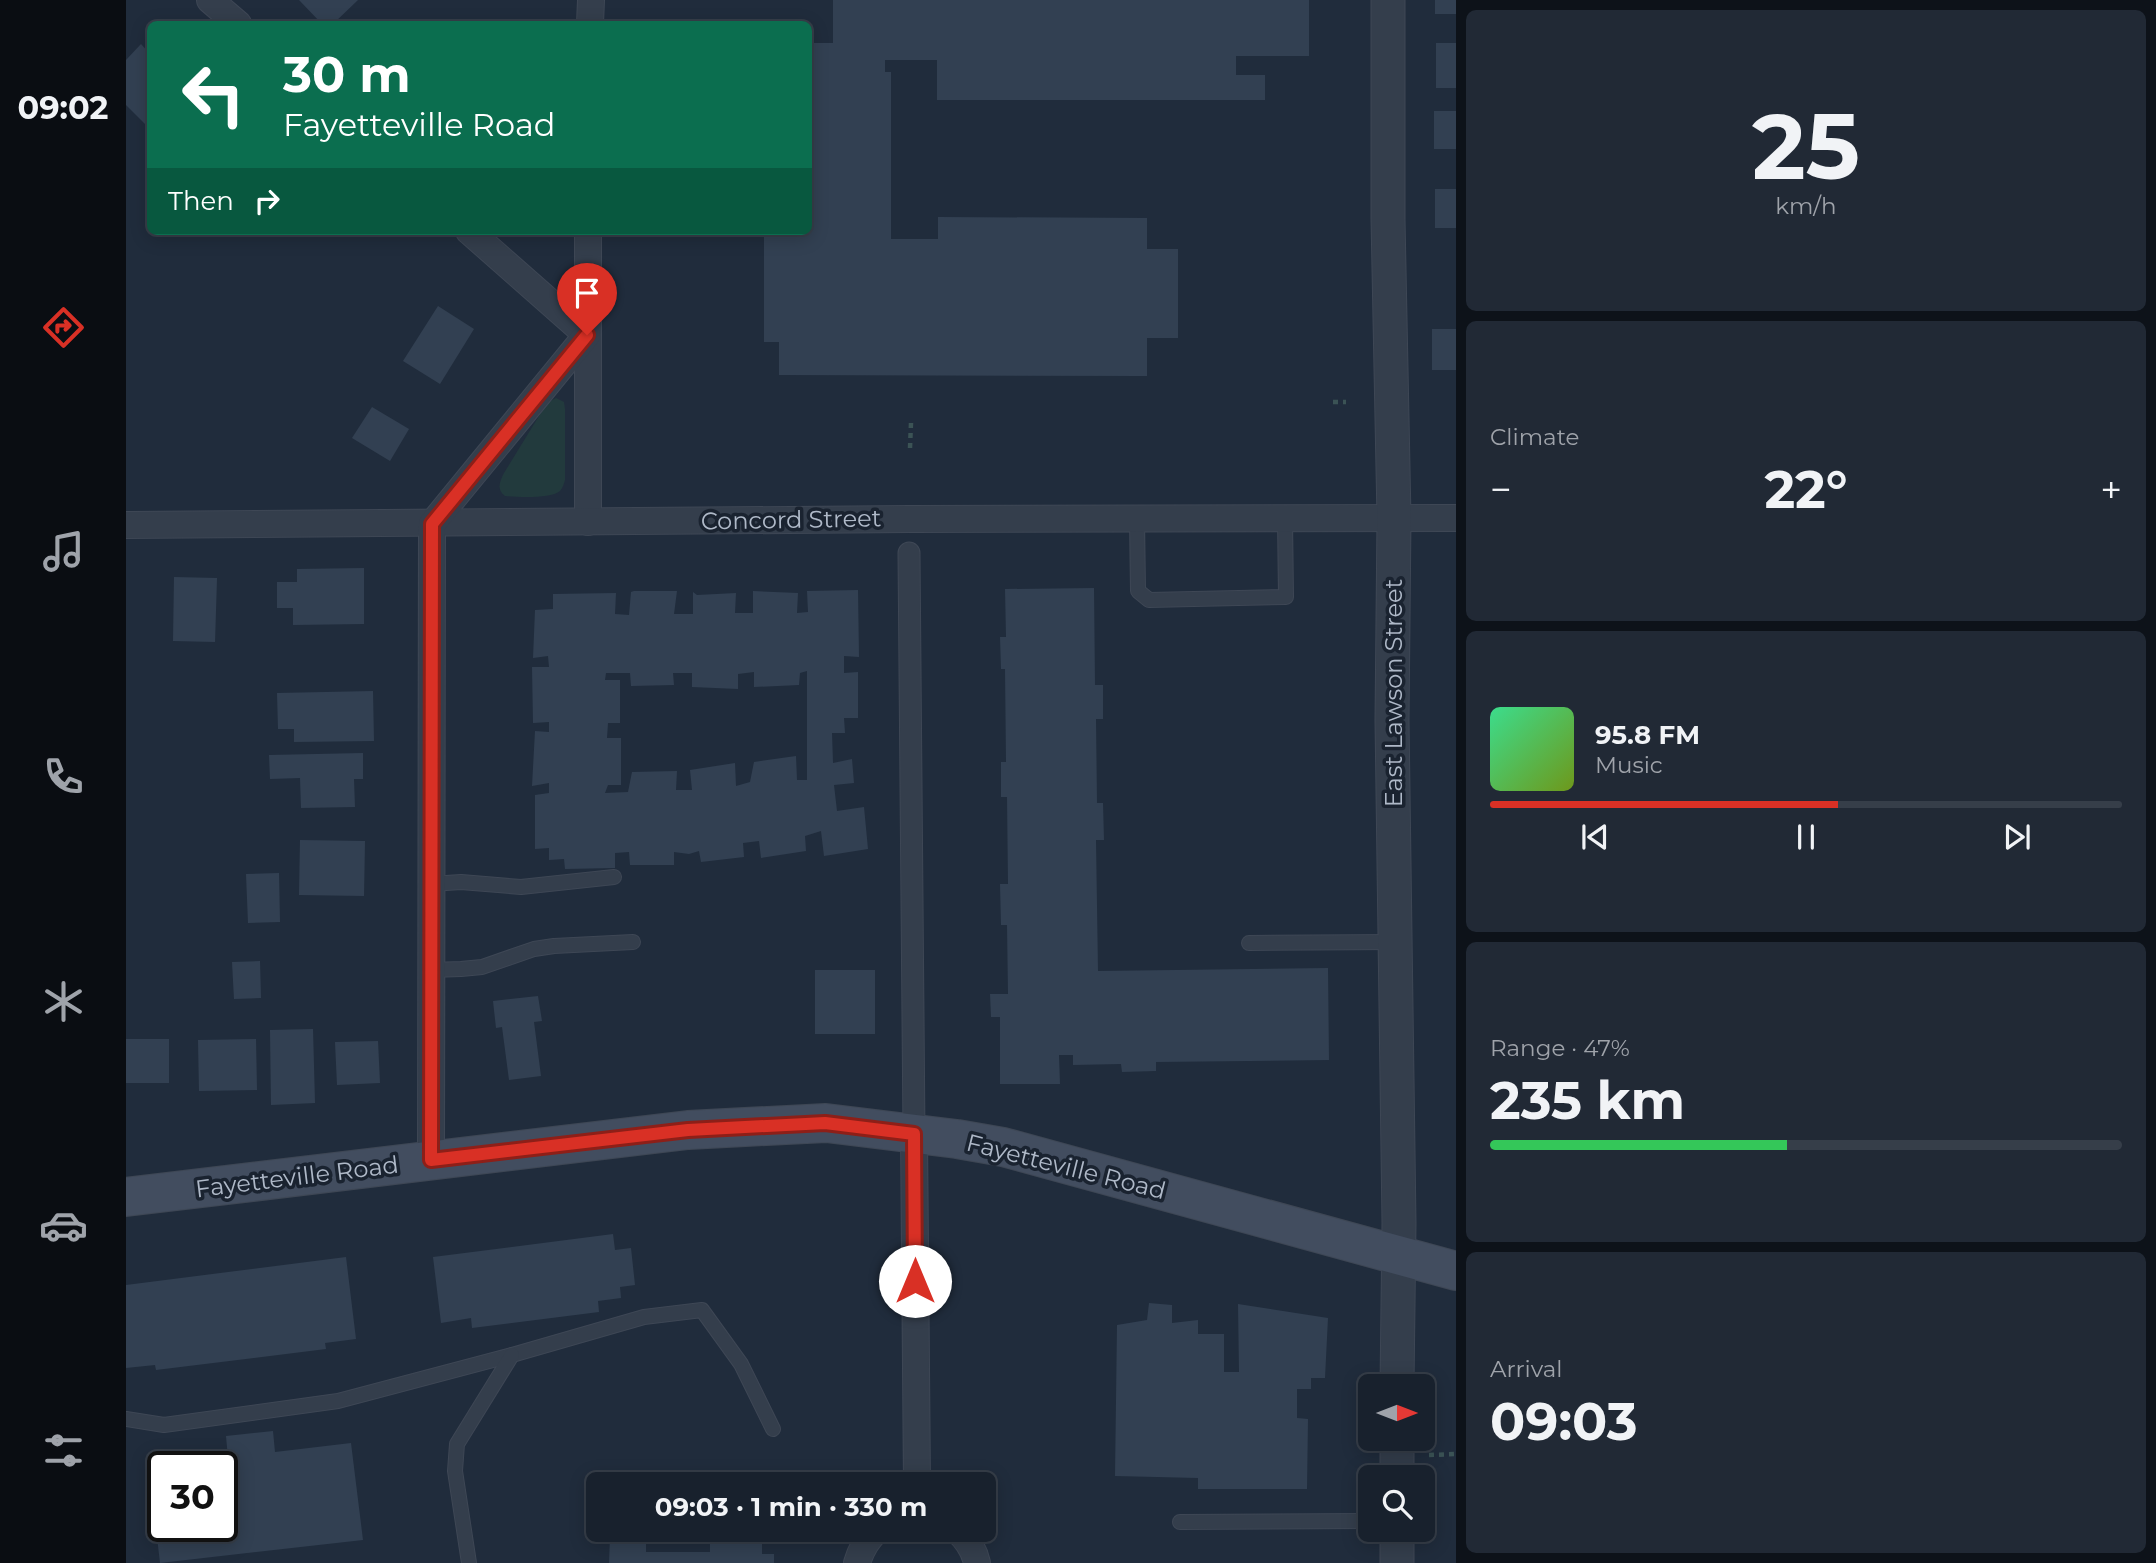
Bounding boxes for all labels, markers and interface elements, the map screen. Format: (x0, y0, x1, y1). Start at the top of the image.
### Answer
text: 30 m (283, 45, 411, 104)
icon: left (168, 49, 259, 140)
text: 09:02 (18, 88, 108, 127)
text: 25 (1752, 91, 1860, 202)
text: Fayetteville Road (283, 105, 556, 144)
icon: right (248, 182, 286, 220)
text: Then (168, 185, 234, 217)
text: km/h (1775, 192, 1837, 220)
pin (557, 263, 617, 335)
icon: arrive (568, 274, 606, 312)
icon: directions (39, 303, 88, 352)
text: Climate (1490, 423, 1579, 451)
text: 22° (1764, 458, 1848, 521)
text: − (1490, 466, 1512, 513)
text: + (2100, 466, 2122, 513)
street label: Concord Street (700, 503, 882, 536)
icon: music (39, 527, 88, 576)
street label: East Lawson Street (1379, 578, 1408, 807)
text: 95.8 FM (1595, 719, 1700, 751)
text: Music (1595, 751, 1663, 779)
icon: phone (39, 752, 88, 801)
icon: previous (1576, 818, 1614, 856)
icon: pause (1787, 818, 1825, 856)
icon: next (1998, 818, 2036, 856)
icon: climate (39, 977, 88, 1026)
text: Range · 47% (1490, 1034, 1630, 1062)
text: 235 km (1490, 1069, 1685, 1132)
street label: Fayetteville Road (963, 1128, 1169, 1205)
street label: Fayetteville Road (194, 1150, 400, 1203)
icon: car (39, 1201, 88, 1250)
position arrow (878, 1244, 952, 1318)
text: Arrival (1490, 1355, 1563, 1383)
north arrow (1358, 1374, 1435, 1451)
map controls (1358, 1374, 1435, 1542)
text: 09:03 (1490, 1390, 1638, 1453)
icon: filters (39, 1426, 88, 1475)
speed limit sign: 30 (147, 1451, 238, 1542)
button: search (1358, 1465, 1435, 1542)
text: 09:03 · 1 min · 330 m (655, 1491, 927, 1523)

